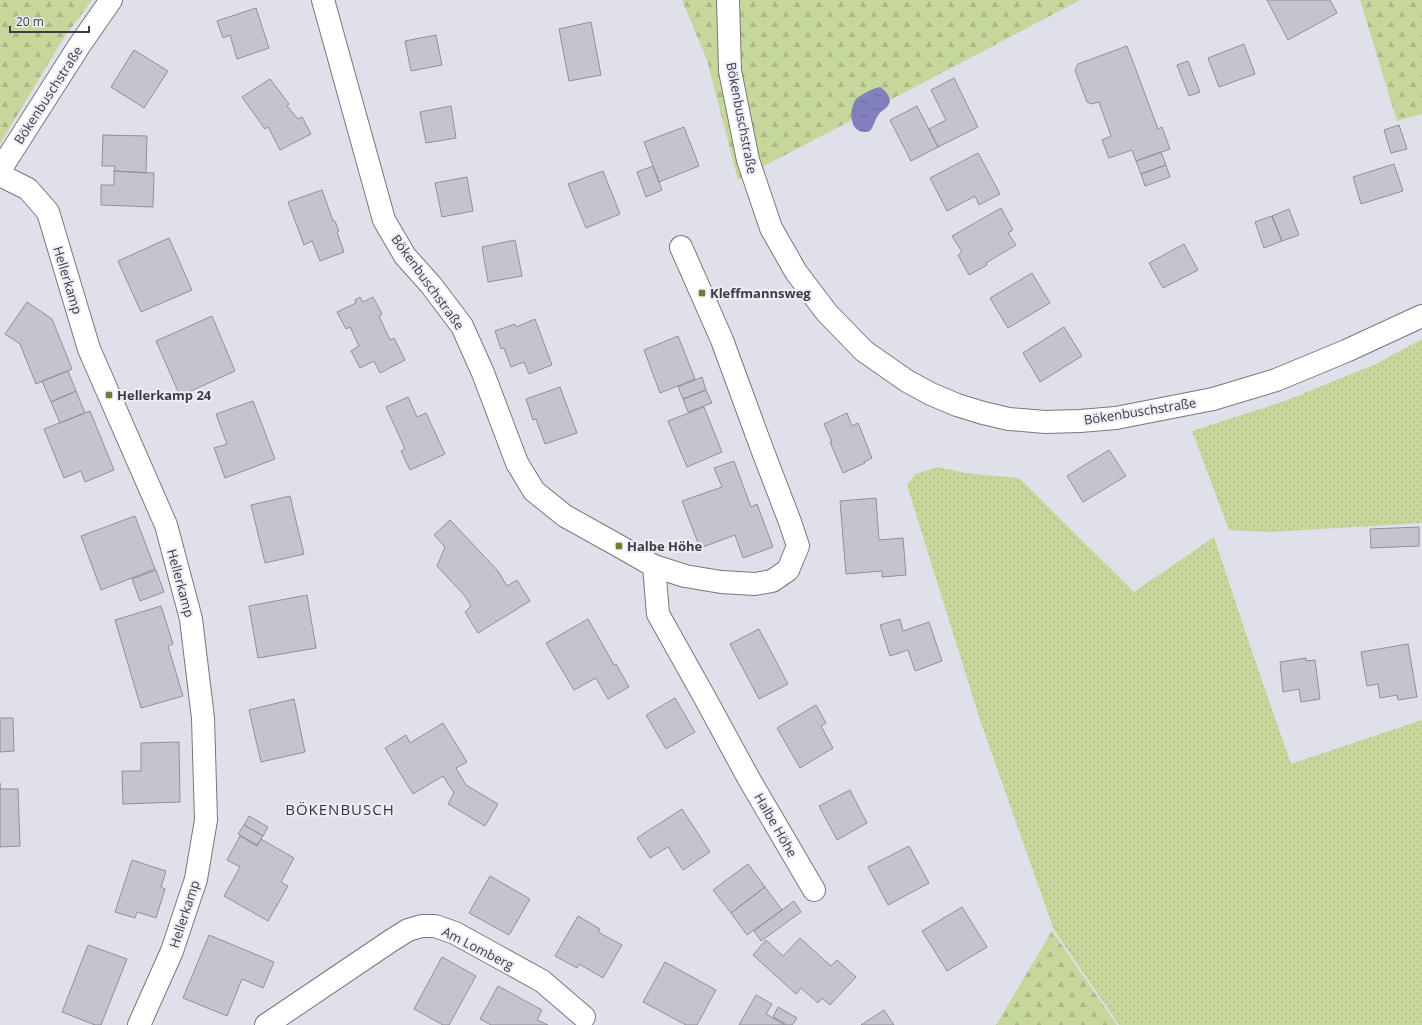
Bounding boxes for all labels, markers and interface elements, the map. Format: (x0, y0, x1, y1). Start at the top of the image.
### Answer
scale bar (10, 8, 89, 34)
text: 20 m (16, 13, 44, 30)
street label: Bökenbuschstraße (10, 43, 86, 147)
street label: Bökenbuschstraße (722, 61, 762, 175)
street label: Bökenbuschstraße (387, 231, 469, 333)
street label: Hellerkamp (49, 244, 87, 316)
place label: Kleffmannsweg (710, 284, 811, 302)
marker: Kleffmannsweg (697, 288, 707, 298)
place label: Hellerkamp 24 (117, 386, 212, 404)
marker: Hellerkamp 24 (104, 390, 114, 400)
street label: Bökenbuschstraße (1083, 393, 1197, 429)
place label: Halbe Höhe (627, 537, 703, 555)
marker: Halbe Höhe (614, 541, 624, 551)
street label: Hellerkamp (163, 547, 199, 619)
street label: Halbe Höhe (750, 790, 802, 860)
district label: BÖKENBUSCH (285, 799, 395, 819)
street label: Hellerkamp (165, 878, 203, 950)
street label: Am Lomberg (439, 922, 517, 974)

